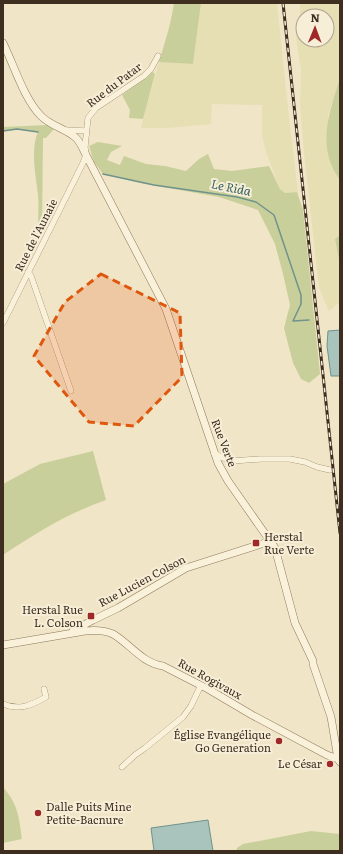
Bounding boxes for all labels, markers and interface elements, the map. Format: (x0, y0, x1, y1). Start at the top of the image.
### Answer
north arrow (295, 8, 335, 48)
text: N (310, 9, 320, 25)
street label: Rue du Patar (82, 58, 145, 110)
water label: Le Rida (210, 174, 253, 200)
street label: Rue de l'Aunaie (10, 195, 60, 274)
street label: Rue Verte (208, 416, 242, 469)
place label: Herstal Rue Verte (264, 528, 315, 557)
marker: Herstal Rue Verte (251, 538, 261, 548)
street label: Rue Lucien Colson (95, 550, 188, 610)
place label: Herstal Rue L. Colson (22, 601, 83, 630)
marker: Herstal Rue L. Colson (86, 611, 96, 621)
street label: Rue Rogivaux (175, 654, 246, 703)
place label: Église Evangélique Go Generation (174, 726, 271, 755)
marker: Église Evangélique Go Generation (274, 736, 284, 746)
place label: Le César (278, 755, 323, 771)
marker: Le César (325, 759, 335, 769)
place label: Dalle Puits Mine Petite-Bacnure (46, 798, 132, 827)
marker: Dalle Puits Mine Petite-Bacnure (33, 808, 43, 818)

